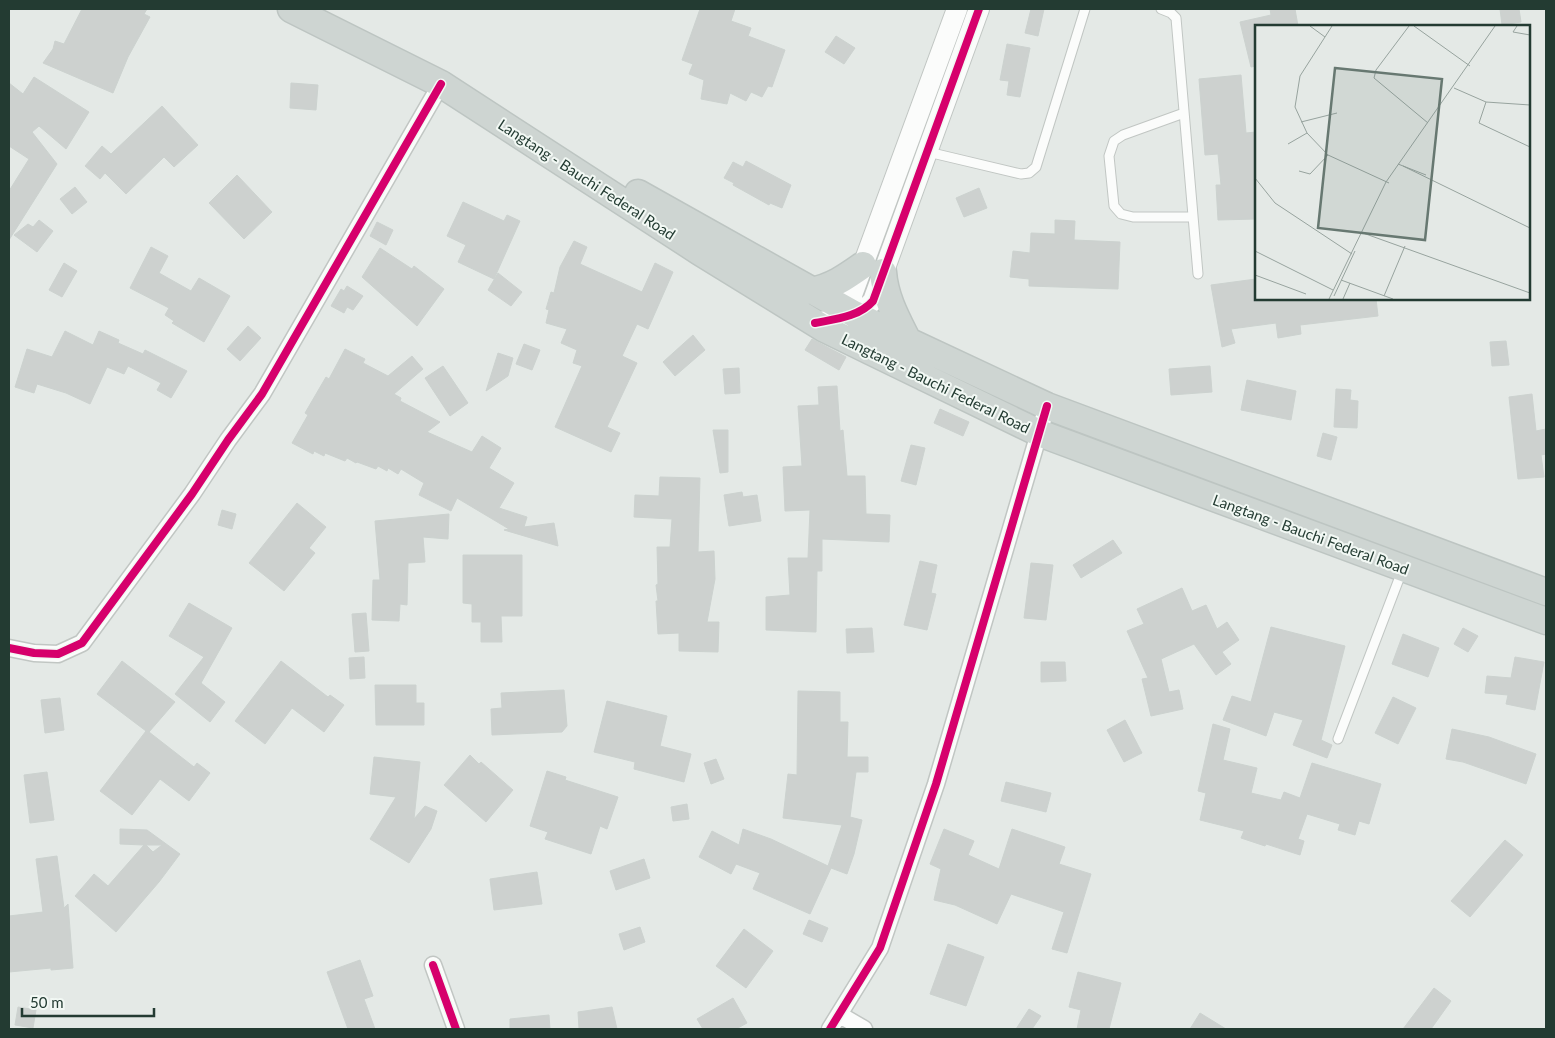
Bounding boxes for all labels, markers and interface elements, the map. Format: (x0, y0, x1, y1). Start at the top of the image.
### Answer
inset map (1255, 25, 1530, 300)
street label: Langtang - Bauchi Federal Road (495, 115, 679, 243)
street label: Langtang - Bauchi Federal Road (839, 329, 1033, 437)
street label: Langtang - Bauchi Federal Road (1210, 490, 1412, 578)
scale bar (22, 986, 155, 1018)
text: 50 m (30, 993, 64, 1011)

